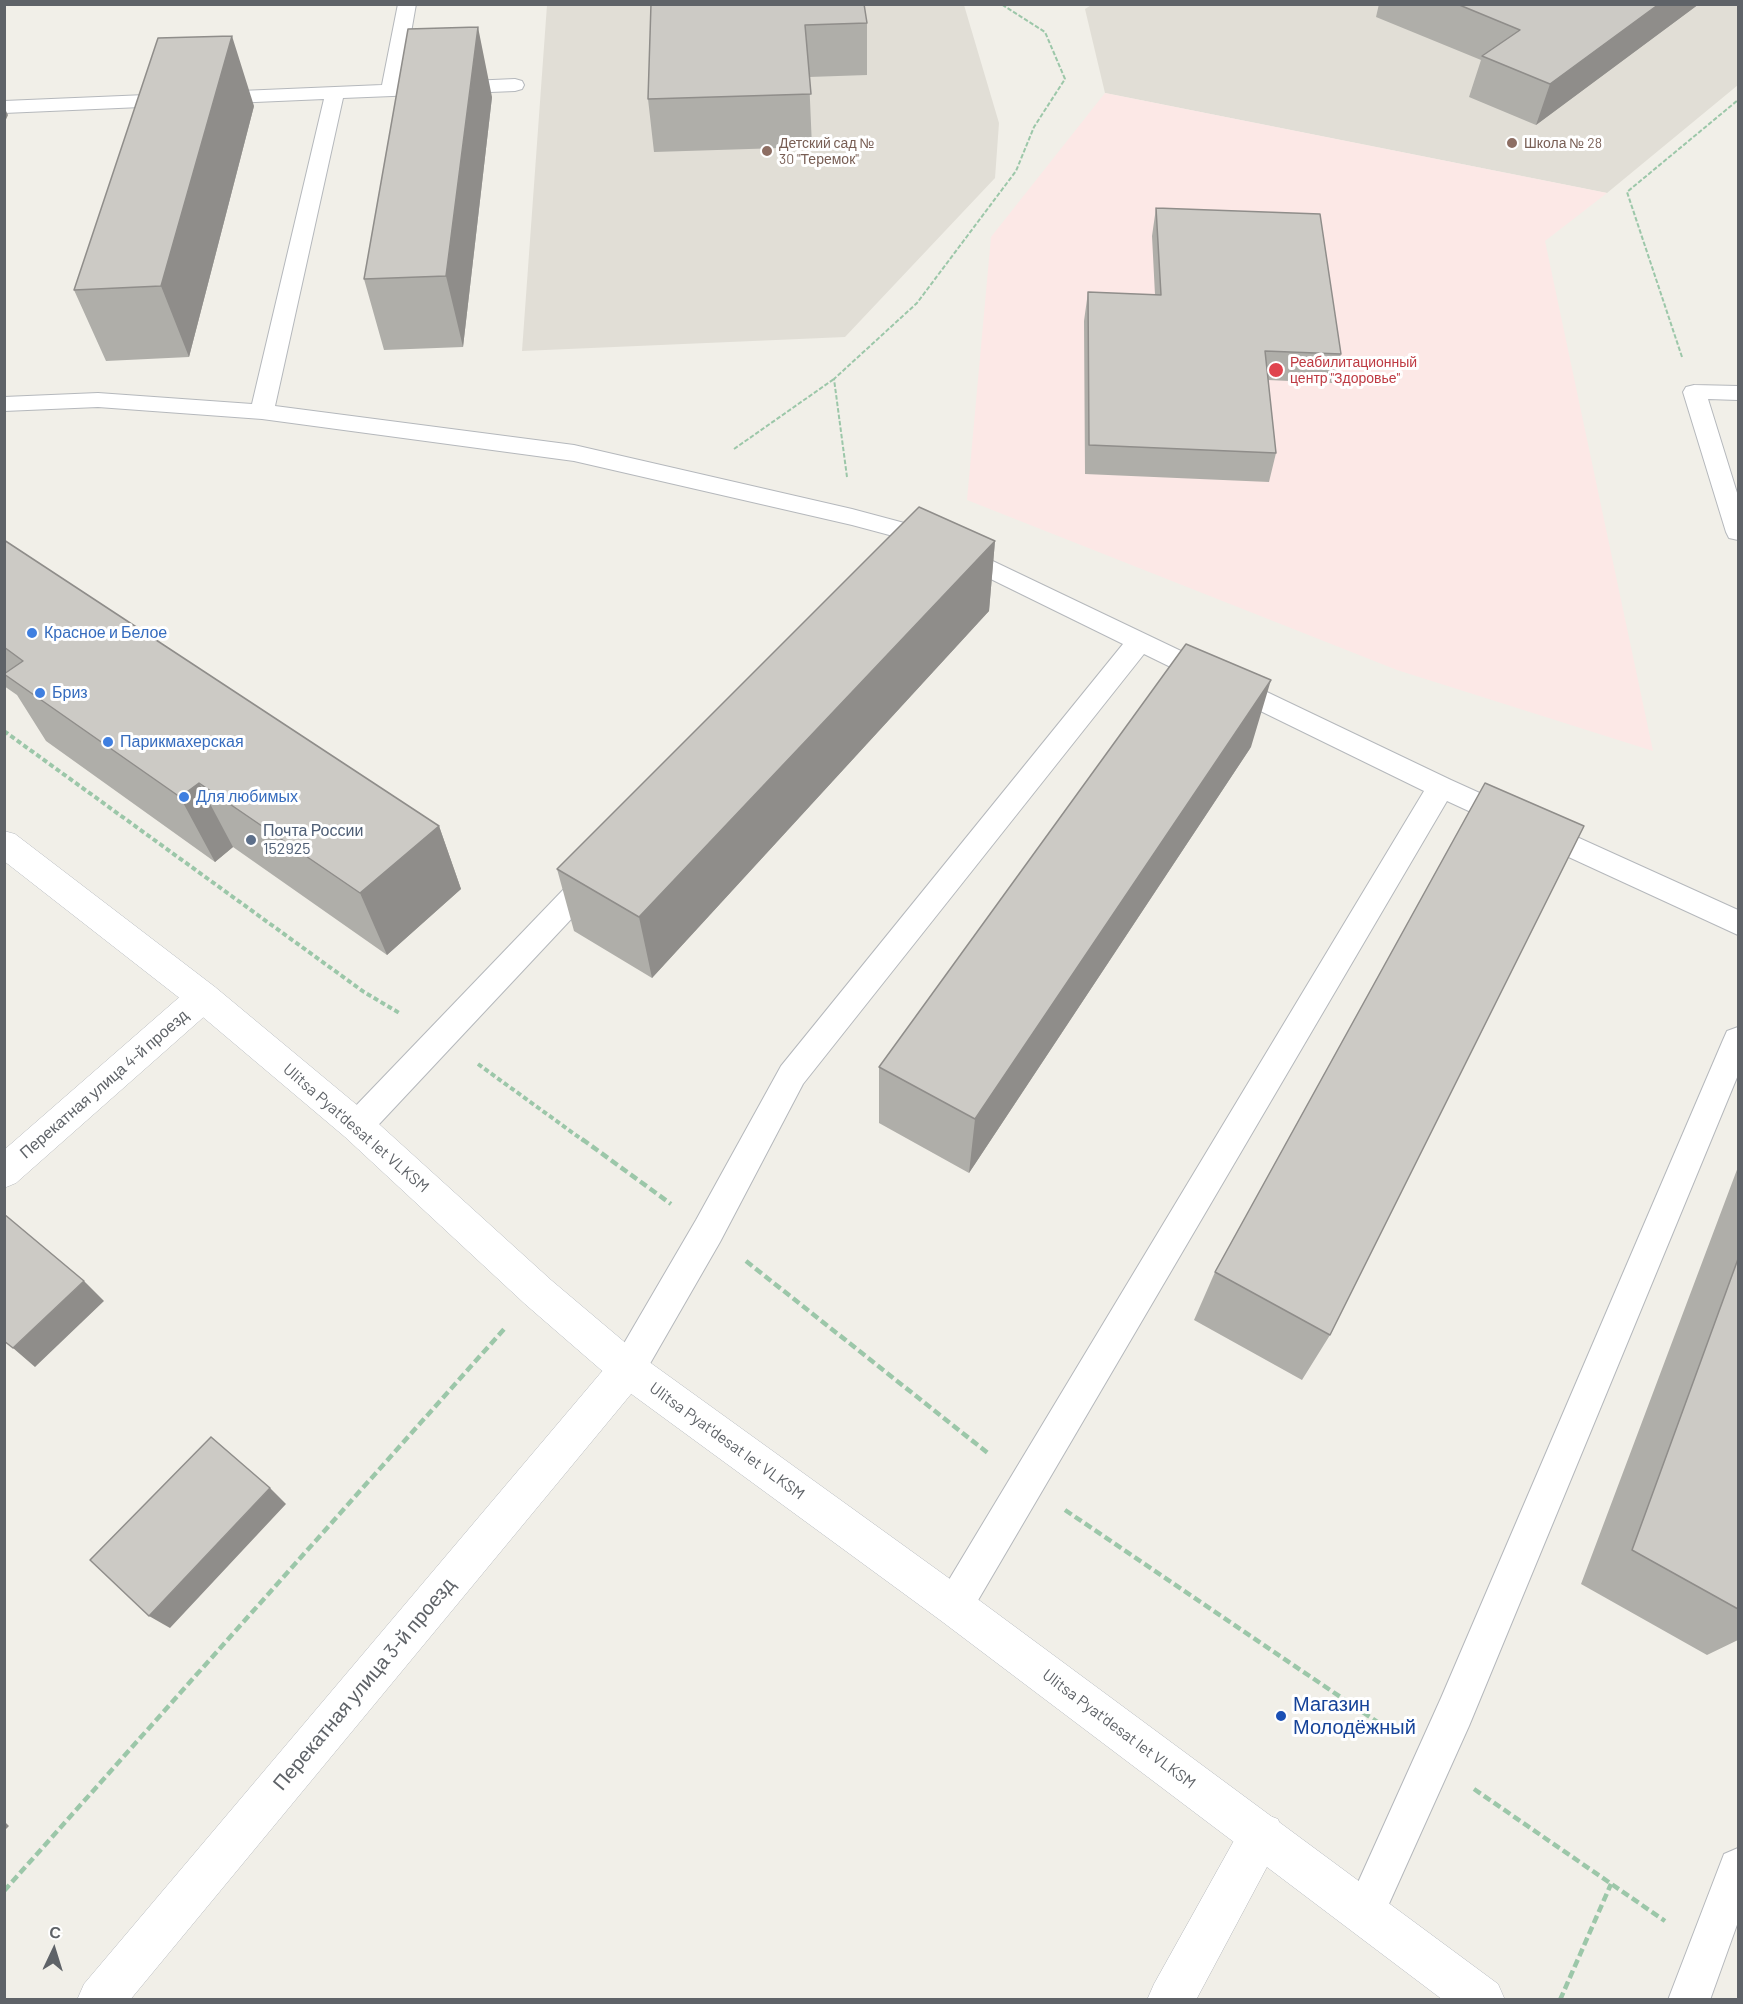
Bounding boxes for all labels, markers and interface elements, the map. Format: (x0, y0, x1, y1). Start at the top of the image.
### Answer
place label: Детский сад № 30 "Теремок" (779, 135, 874, 168)
place label: Школа № 28 (1524, 135, 1602, 151)
marker: Школа № 28 (1505, 136, 1519, 150)
marker: Детский сад № 30 "Теремок" (760, 144, 774, 158)
place label: Реабилитационный центр "Здоровье" (1290, 354, 1417, 386)
marker: Реабилитационный центр "Здоровье" (1267, 361, 1285, 379)
place label: Красное и Белое (44, 623, 167, 643)
marker: Красное и Белое (25, 626, 39, 640)
place label: Бриз (52, 683, 88, 703)
marker: Бриз (33, 686, 47, 700)
place label: Парикмахерская (120, 732, 244, 752)
marker: Парикмахерская (101, 735, 115, 749)
place label: Для любимых (196, 787, 298, 807)
marker: Для любимых (177, 790, 191, 804)
place label: Почта России 152925 (263, 821, 363, 859)
marker: Почта России 152925 (244, 833, 258, 847)
street label: Перекатная улица 4-й проезд (16, 1006, 192, 1162)
street label: Ulitsa Pyat'desat let VLKSM (279, 1059, 433, 1197)
street label: Ulitsa Pyat'desat let VLKSM (646, 1378, 808, 1504)
street label: Перекатная улица 3-й проезд (268, 1573, 460, 1795)
street label: Ulitsa Pyat'desat let VLKSM (1039, 1665, 1199, 1793)
place label: Магазин Молодёжный (1293, 1692, 1416, 1739)
marker: Магазин Молодёжный (1274, 1709, 1288, 1723)
north arrow (24, 1920, 84, 1980)
text: С (49, 1922, 62, 1941)

